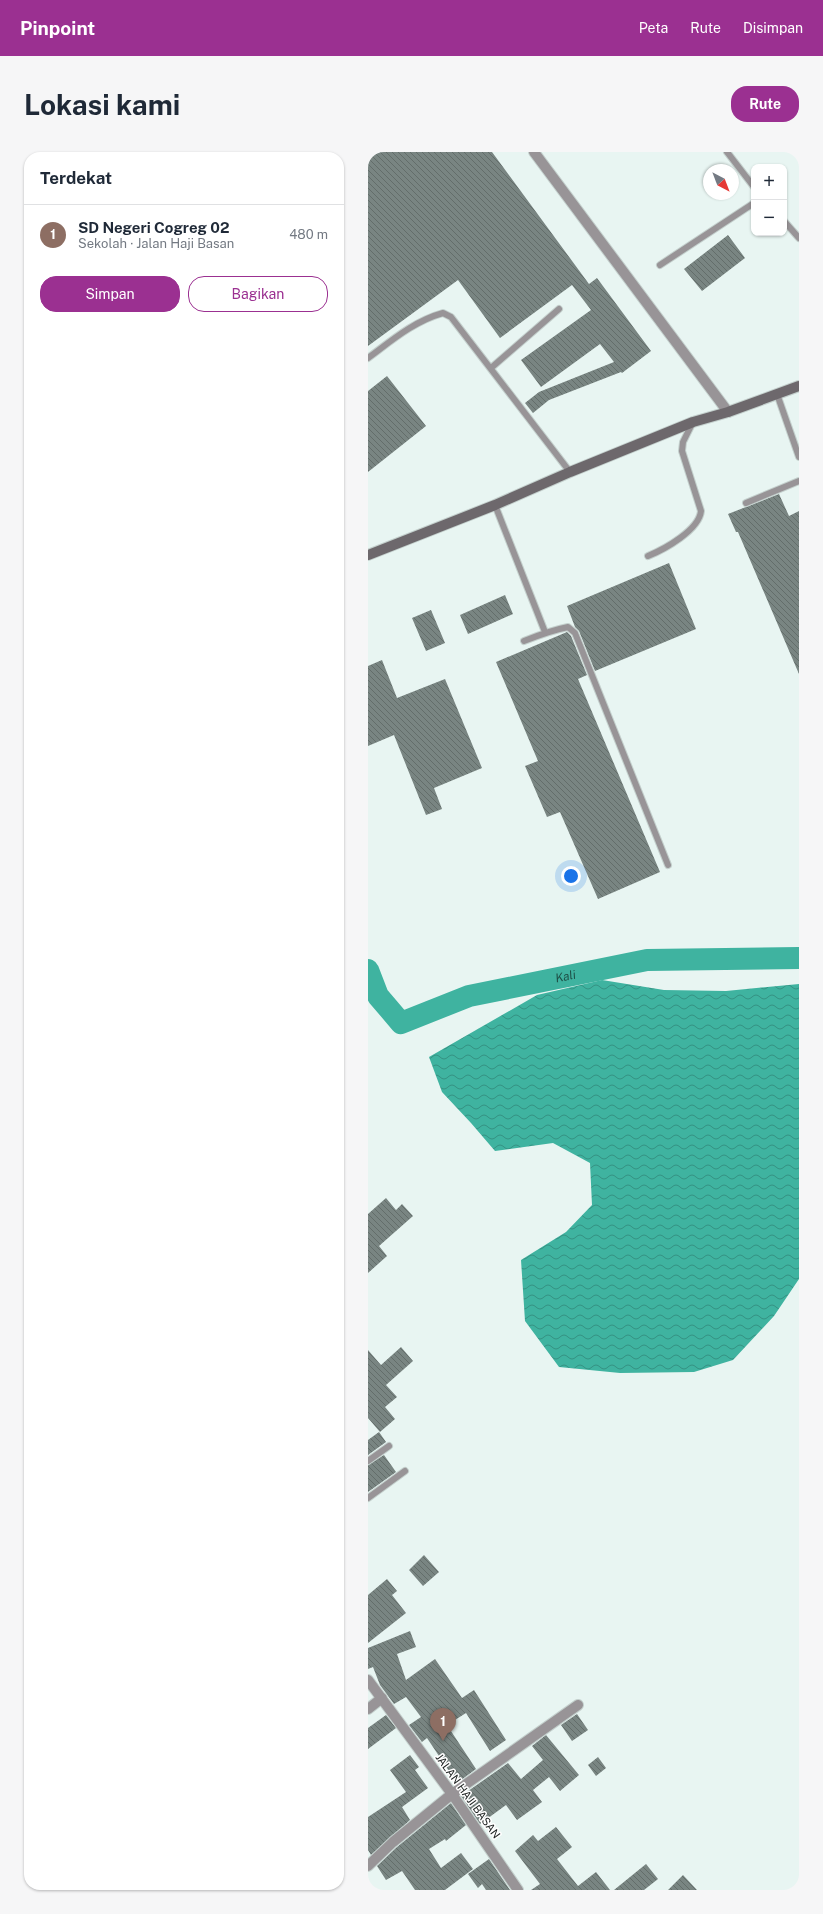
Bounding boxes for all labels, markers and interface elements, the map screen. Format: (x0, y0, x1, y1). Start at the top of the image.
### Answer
text: Pinpoint (20, 17, 95, 39)
text: Peta (639, 20, 668, 36)
text: Rute (690, 20, 721, 36)
text: Disimpan (743, 20, 803, 36)
button: Rute (731, 86, 799, 122)
text: Lokasi kami (24, 88, 180, 121)
north arrow (703, 164, 739, 200)
map controls (751, 164, 787, 236)
button: + (751, 164, 787, 200)
text: Terdekat (40, 168, 112, 188)
button: − (751, 200, 787, 236)
text: SD Negeri Cogreg 02 (78, 219, 230, 236)
text: 1 (50, 227, 56, 242)
text: 480 m (289, 227, 328, 242)
text: Sekolah · Jalan Haji Basan (78, 236, 234, 251)
button: Simpan (40, 276, 180, 312)
button: Bagikan (188, 276, 328, 312)
your location (561, 866, 581, 886)
water label: Kali (554, 968, 577, 985)
pin: 1 (430, 1708, 456, 1741)
street label: JALAN HAJI BASAN (433, 1751, 503, 1841)

